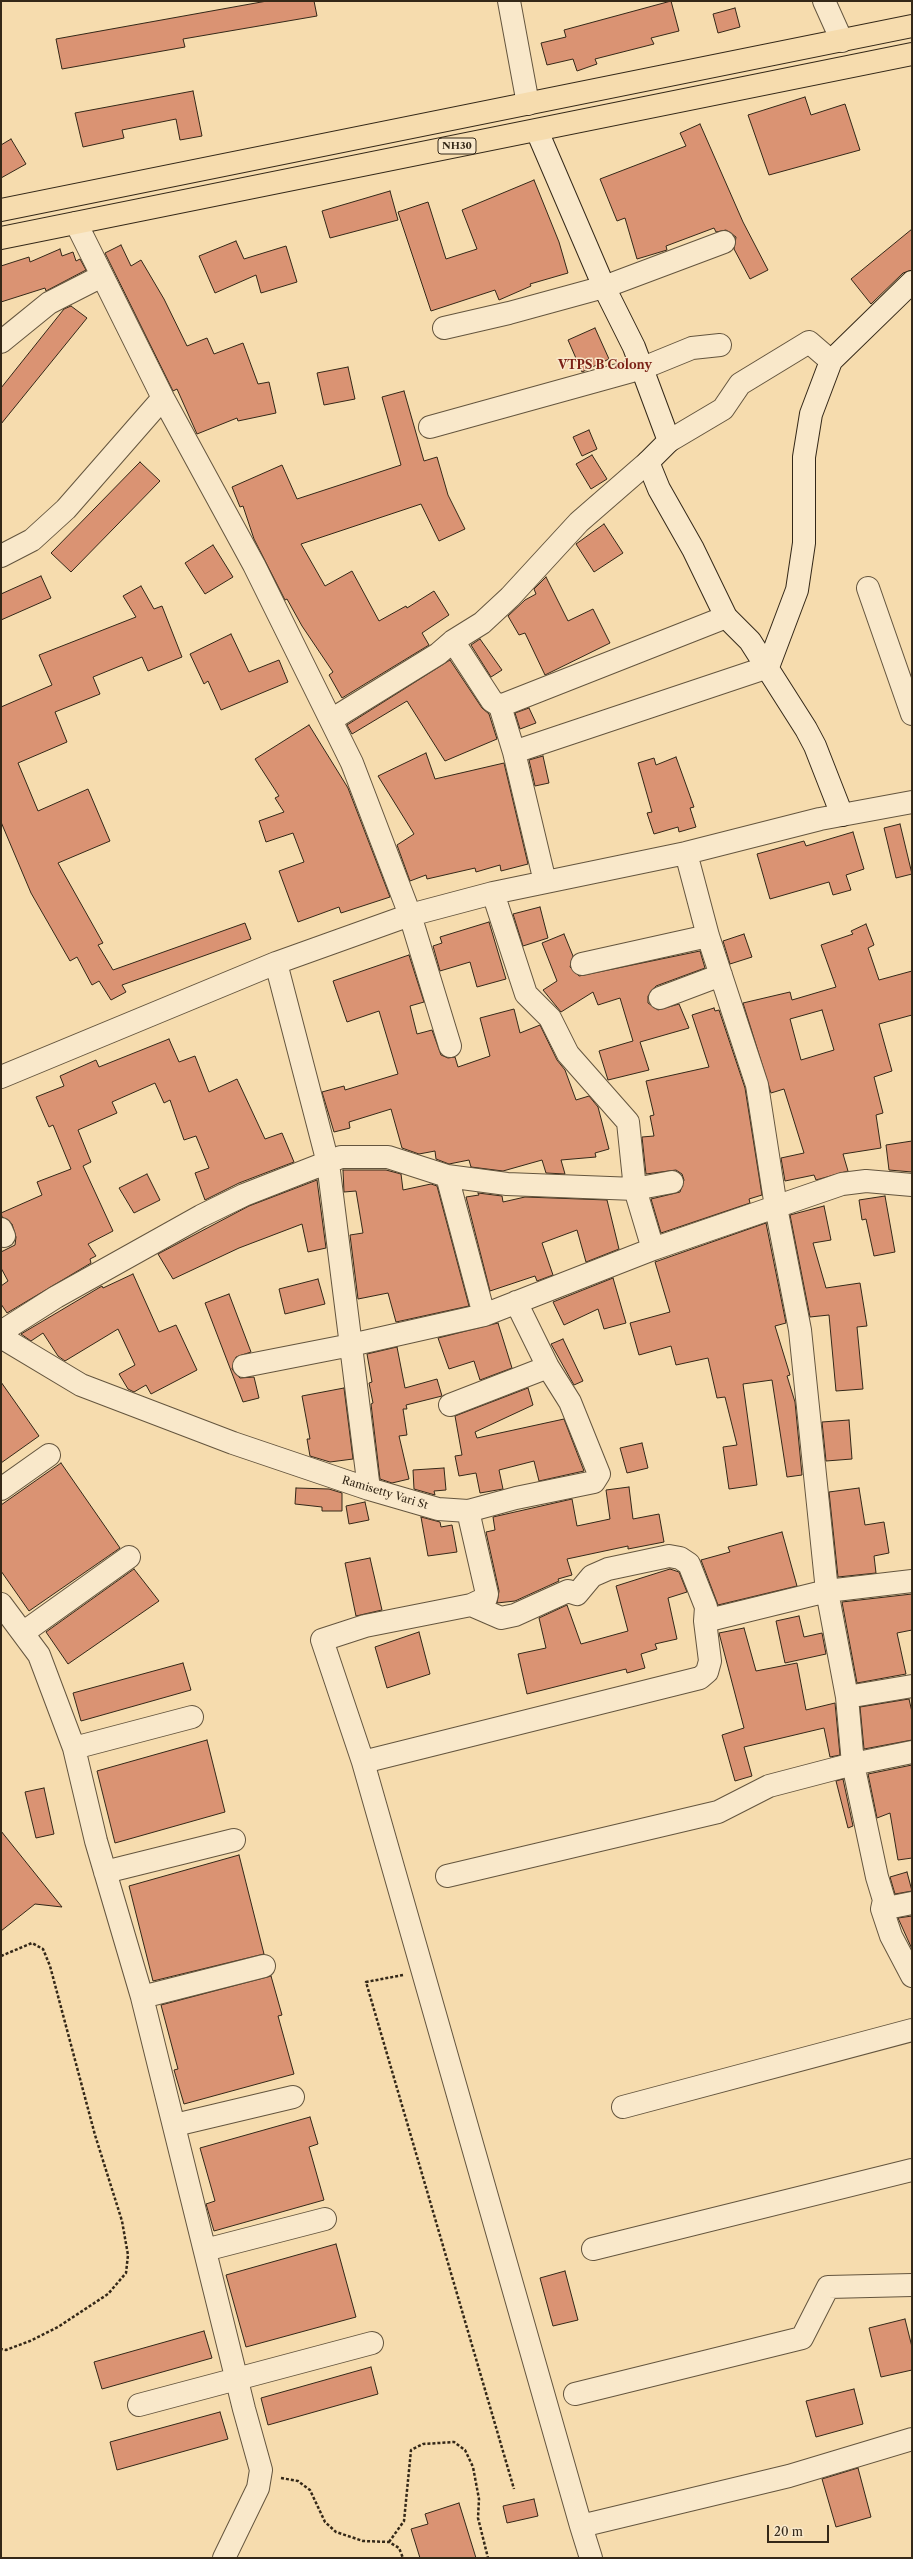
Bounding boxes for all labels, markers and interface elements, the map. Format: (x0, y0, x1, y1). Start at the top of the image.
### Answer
road number: NH30 (438, 138, 476, 154)
district label: VTPS B Colony (558, 359, 652, 373)
street label: Ramisetty Vari St (340, 1474, 430, 1512)
scale bar (769, 2517, 831, 2543)
text: 20 m (774, 2524, 803, 2539)

